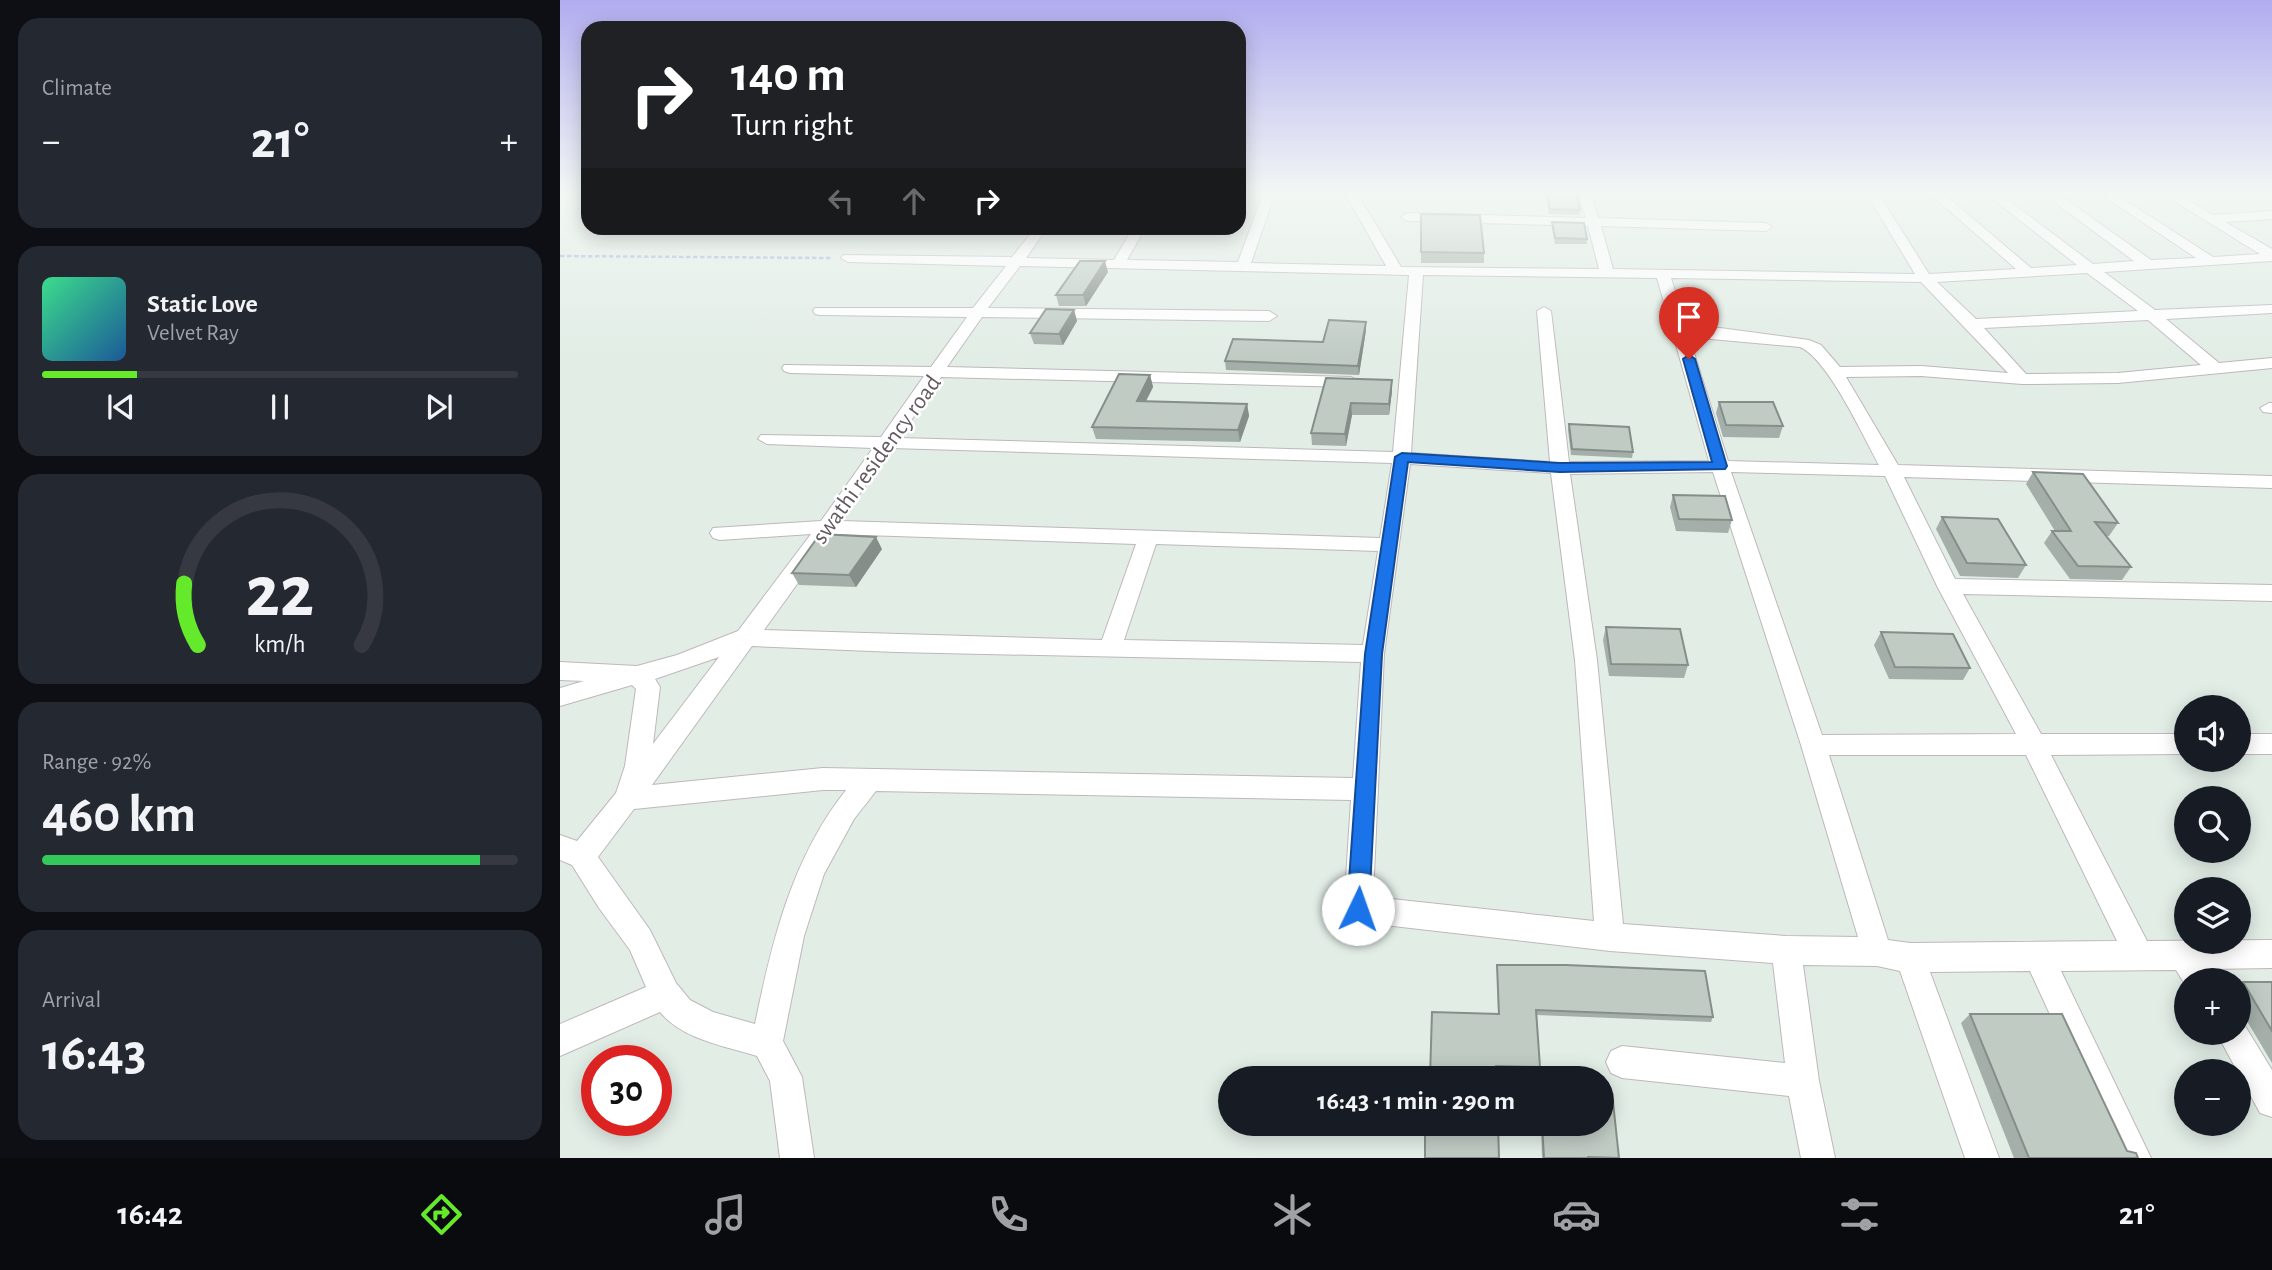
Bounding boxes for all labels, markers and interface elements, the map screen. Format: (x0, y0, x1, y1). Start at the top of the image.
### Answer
icon: right (616, 49, 707, 140)
text: 140 m (731, 51, 846, 100)
text: Climate (42, 77, 112, 100)
text: Turn right (731, 109, 853, 141)
text: 21° (251, 115, 309, 167)
text: − (42, 123, 60, 161)
text: + (500, 123, 518, 161)
icon: left (822, 182, 860, 220)
icon: ahead (895, 182, 933, 220)
icon: right (968, 182, 1006, 220)
pin (1659, 287, 1719, 359)
text: Static Love (147, 291, 258, 317)
icon: arrive (1670, 298, 1708, 336)
text: Velvet Ray (147, 322, 239, 345)
street label: swathi residency road (808, 371, 946, 548)
icon: previous (102, 388, 140, 426)
icon: pause (261, 388, 299, 426)
icon: next (420, 388, 458, 426)
text: 22 (246, 557, 314, 630)
text: km/h (254, 632, 306, 657)
map controls (2174, 695, 2251, 1136)
button: sound (2174, 695, 2251, 772)
text: Range · 92% (42, 751, 151, 774)
button: search (2174, 786, 2251, 863)
text: 460 km (42, 789, 196, 841)
position arrow (1321, 872, 1395, 946)
button: layers (2174, 877, 2251, 954)
button: + (2174, 968, 2251, 1045)
text: Arrival (42, 989, 101, 1012)
text: 16:43 (42, 1027, 146, 1079)
speed limit sign: 30 (581, 1045, 672, 1136)
button: − (2174, 1059, 2251, 1136)
text: 16:43 · 1 min · 290 m (1317, 1088, 1515, 1114)
icon: directions (417, 1190, 466, 1239)
icon: music (701, 1190, 750, 1239)
icon: phone (984, 1190, 1033, 1239)
icon: climate (1268, 1190, 1317, 1239)
icon: car (1552, 1190, 1601, 1239)
icon: filters (1835, 1190, 1884, 1239)
text: 16:42 (117, 1198, 183, 1230)
text: 21° (2119, 1198, 2155, 1230)

